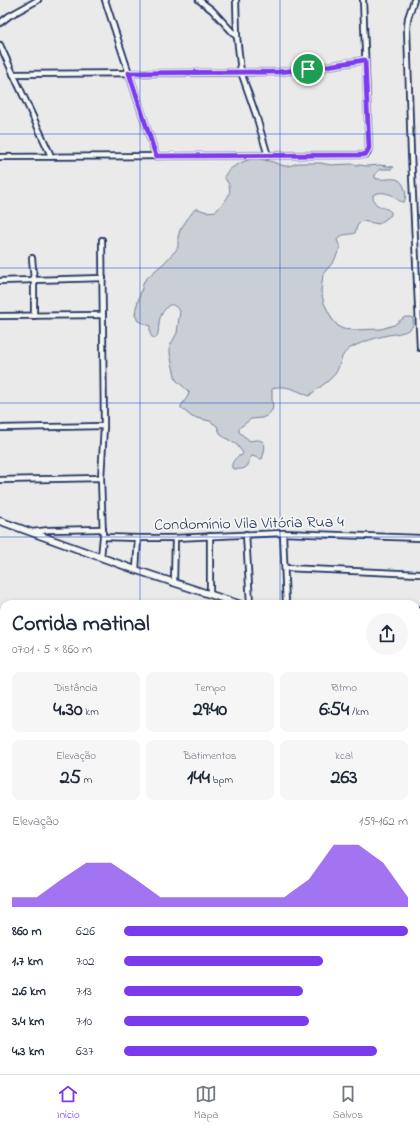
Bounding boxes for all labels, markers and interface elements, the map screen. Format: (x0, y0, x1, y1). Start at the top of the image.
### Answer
pin (291, 52, 325, 86)
icon: arrive (297, 58, 319, 80)
street label: Condomínio Vila Vitória Rua 4 (154, 510, 344, 538)
text: Corrida matinal (12, 609, 150, 641)
button: share (366, 613, 408, 655)
text: 07:01 · 5 × 860 m (12, 640, 92, 659)
text: Distância (54, 680, 98, 696)
text: Tempo (194, 680, 226, 696)
text: Ritmo (331, 680, 357, 696)
text: 4.30 (53, 696, 83, 725)
text: 29:40 (193, 696, 227, 725)
text: 6:54 (319, 696, 349, 725)
text: km (83, 704, 99, 720)
text: /km (349, 704, 369, 720)
text: Elevação (56, 748, 96, 764)
text: Batimentos (184, 748, 236, 764)
text: kcal (335, 748, 353, 764)
text: 25 (60, 764, 81, 793)
text: 144 (187, 764, 210, 793)
text: 263 (331, 764, 358, 793)
text: m (81, 772, 92, 788)
text: bpm (210, 772, 233, 788)
text: Elevação (12, 812, 59, 831)
text: 159–162 m (359, 812, 408, 831)
text: 860 m (12, 922, 42, 941)
text: 6:26 (76, 922, 95, 941)
text: 1.7 km (12, 952, 43, 971)
text: 7:02 (76, 952, 95, 971)
text: 2.6 km (12, 982, 46, 1001)
text: 7:13 (76, 982, 92, 1001)
text: 3.4 km (12, 1012, 44, 1031)
text: 7:10 (76, 1012, 92, 1031)
text: 4.3 km (12, 1042, 44, 1061)
text: 6:37 (76, 1042, 94, 1061)
tab: Início (57, 1083, 80, 1123)
tab: Mapa (194, 1083, 218, 1123)
tab: Salvos (332, 1083, 363, 1123)

